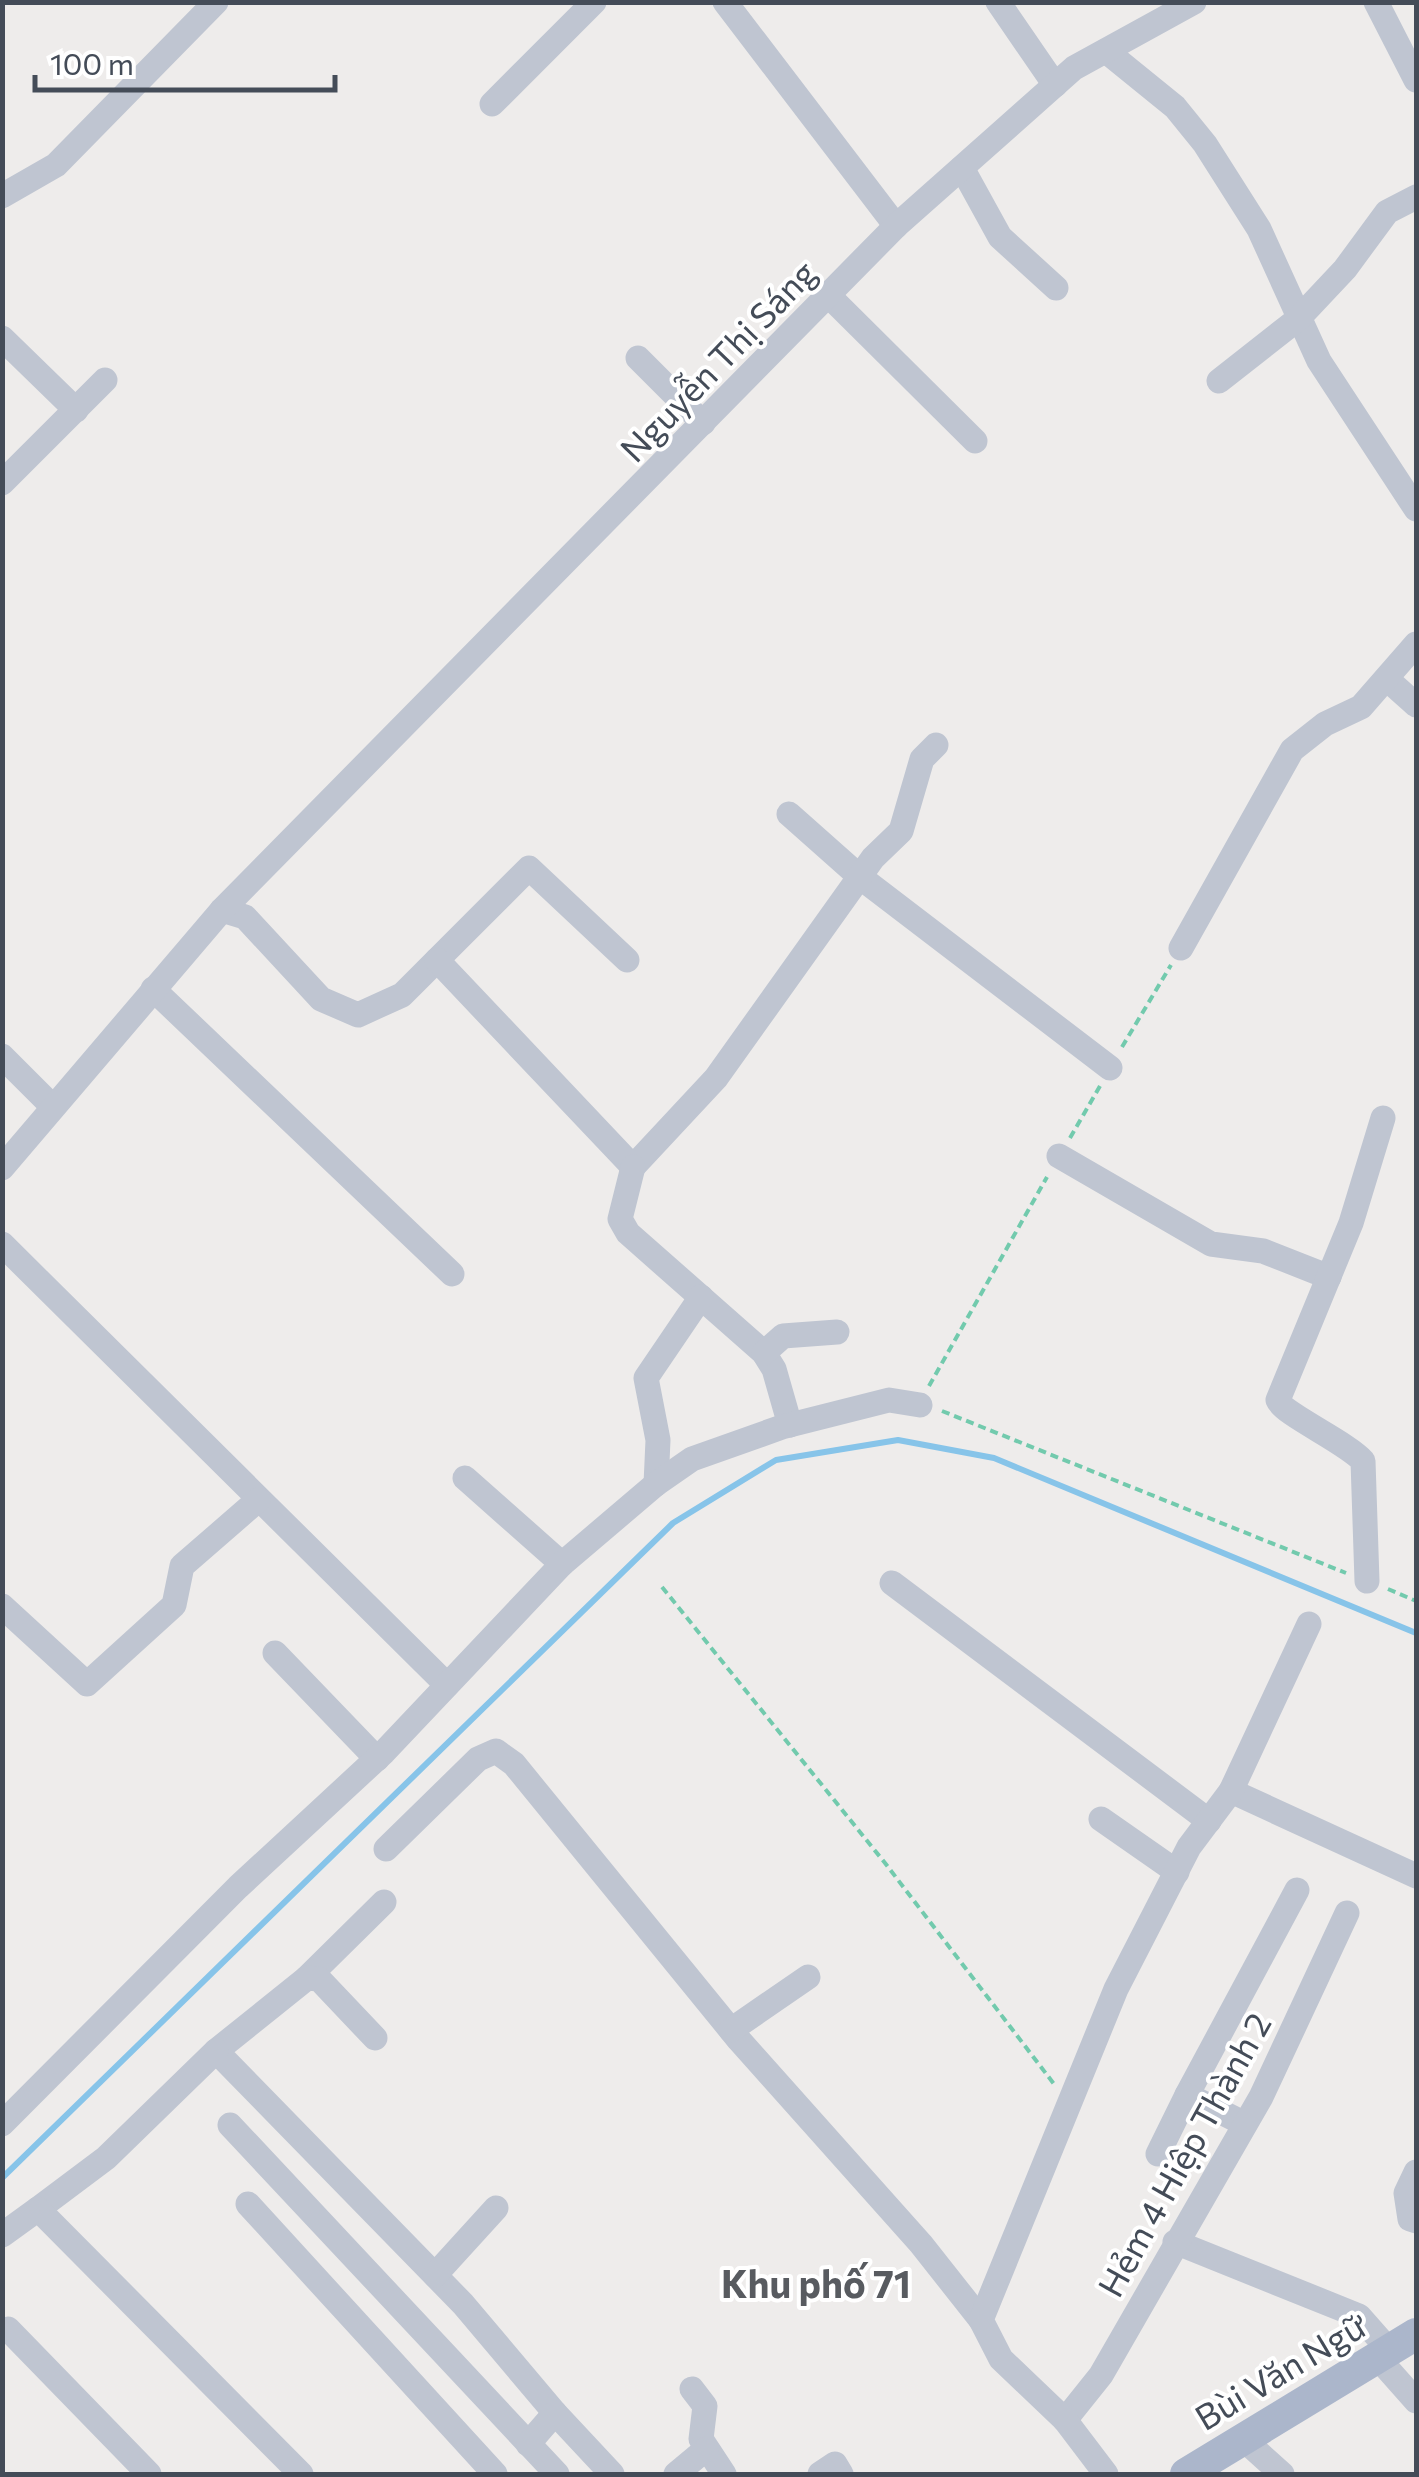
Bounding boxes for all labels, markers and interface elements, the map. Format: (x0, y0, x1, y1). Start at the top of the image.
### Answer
scale bar (35, 30, 335, 92)
text: 100 m (50, 44, 134, 81)
street label: Nguyễn Thị Sáng (610, 250, 824, 470)
street label: Hẻm 4 Hiệp Thành 2 (1087, 2005, 1279, 2303)
district label: Khu phố 71 (721, 2259, 911, 2306)
street label: Bùi Văn Ngữ (1186, 2302, 1374, 2438)

